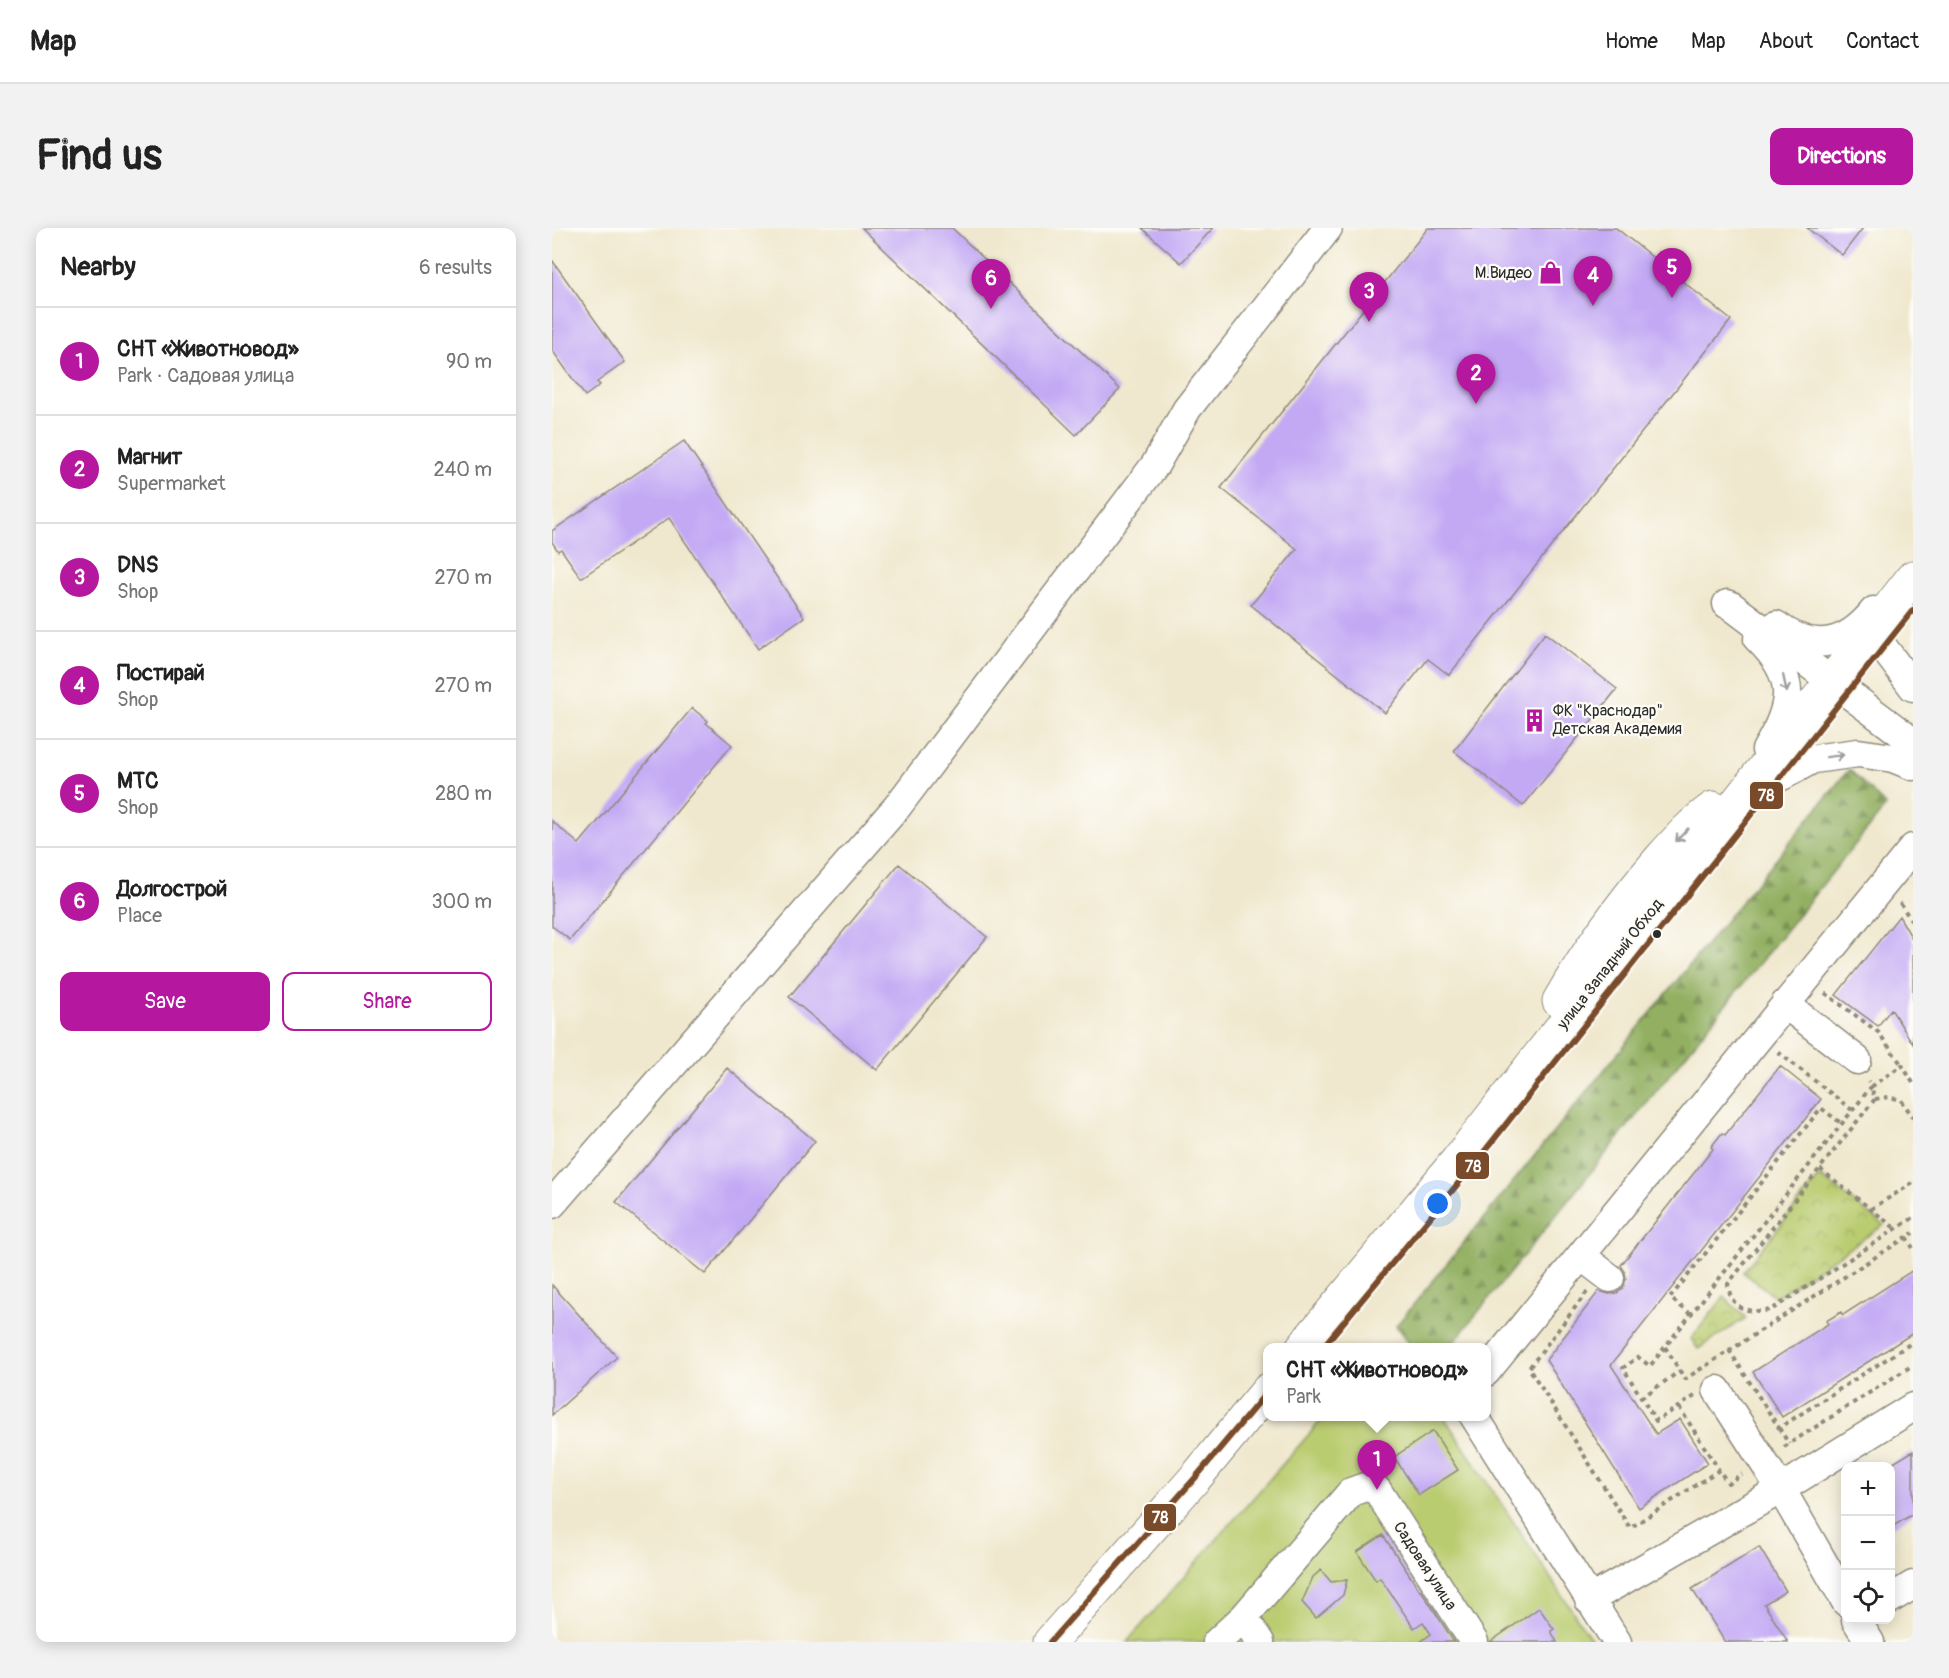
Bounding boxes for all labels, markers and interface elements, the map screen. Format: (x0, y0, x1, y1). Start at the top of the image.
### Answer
text: Map (30, 24, 76, 59)
text: Home (1605, 28, 1658, 55)
text: Map (1691, 28, 1726, 55)
text: About (1759, 28, 1813, 55)
text: Contact (1846, 28, 1919, 55)
button: Directions (1770, 128, 1913, 185)
text: Find us (36, 130, 162, 182)
pin: 5 (1652, 248, 1692, 298)
text: Nearby (60, 251, 136, 283)
text: 6 results (419, 255, 492, 280)
pin: 4 (1574, 256, 1612, 306)
pin: 6 (972, 260, 1010, 309)
shop icon: М.Видео (1537, 260, 1563, 286)
place label: М.Видео (1475, 263, 1532, 283)
pin: 3 (1350, 272, 1388, 322)
text: СНТ «Животновод» (117, 335, 299, 363)
text: 1 (76, 349, 83, 374)
text: 90 m (446, 349, 492, 374)
pin: 2 (1456, 354, 1496, 404)
text: Park · Садовая улица (117, 363, 294, 388)
text: Магнит (117, 443, 182, 471)
text: 2 (74, 457, 85, 482)
text: 240 m (433, 457, 492, 482)
text: Supermarket (117, 471, 226, 496)
text: DNS (117, 551, 159, 579)
text: 3 (74, 565, 85, 590)
text: 270 m (434, 565, 492, 590)
text: Shop (117, 579, 158, 604)
text: Постирай (117, 659, 205, 687)
text: 4 (74, 673, 85, 698)
text: 270 m (434, 673, 492, 698)
one-way arrow (1780, 673, 1791, 693)
text: Shop (117, 687, 158, 712)
place label: ФК "Краснодар" Детская Академия (1552, 701, 1682, 739)
building icon: ФК "Краснодар" Детская Академия (1522, 707, 1548, 733)
one-way arrow (1825, 750, 1845, 761)
text: МТС (117, 767, 159, 795)
text: 5 (74, 781, 85, 806)
text: 280 m (435, 781, 492, 806)
line badge: 78 (1749, 781, 1784, 810)
text: 78 (1758, 786, 1774, 806)
text: Shop (117, 795, 158, 820)
one-way arrow (1675, 828, 1689, 843)
text: Долгострой (117, 875, 227, 903)
text: 6 (74, 889, 85, 914)
text: 300 m (431, 889, 492, 914)
street label: улица Западный Обход (1552, 894, 1668, 1034)
text: Place (117, 903, 162, 928)
unlabelled marker (1651, 928, 1663, 940)
button: Save (60, 972, 270, 1031)
button: Share (282, 972, 492, 1031)
line badge: 78 (1455, 1151, 1490, 1180)
text: 78 (1465, 1157, 1481, 1177)
your location (1423, 1189, 1452, 1218)
popup (1263, 1343, 1491, 1421)
text: СНТ «Животновод» (1286, 1356, 1468, 1384)
text: Park (1286, 1384, 1321, 1409)
pin: 1 (1358, 1440, 1396, 1490)
map controls (1841, 1462, 1895, 1624)
button: + (1841, 1462, 1895, 1516)
line badge: 78 (1143, 1503, 1177, 1532)
text: 78 (1152, 1508, 1168, 1528)
button: − (1841, 1516, 1895, 1570)
street label: Садовая улица (1389, 1518, 1461, 1614)
button: locate (1841, 1570, 1895, 1624)

